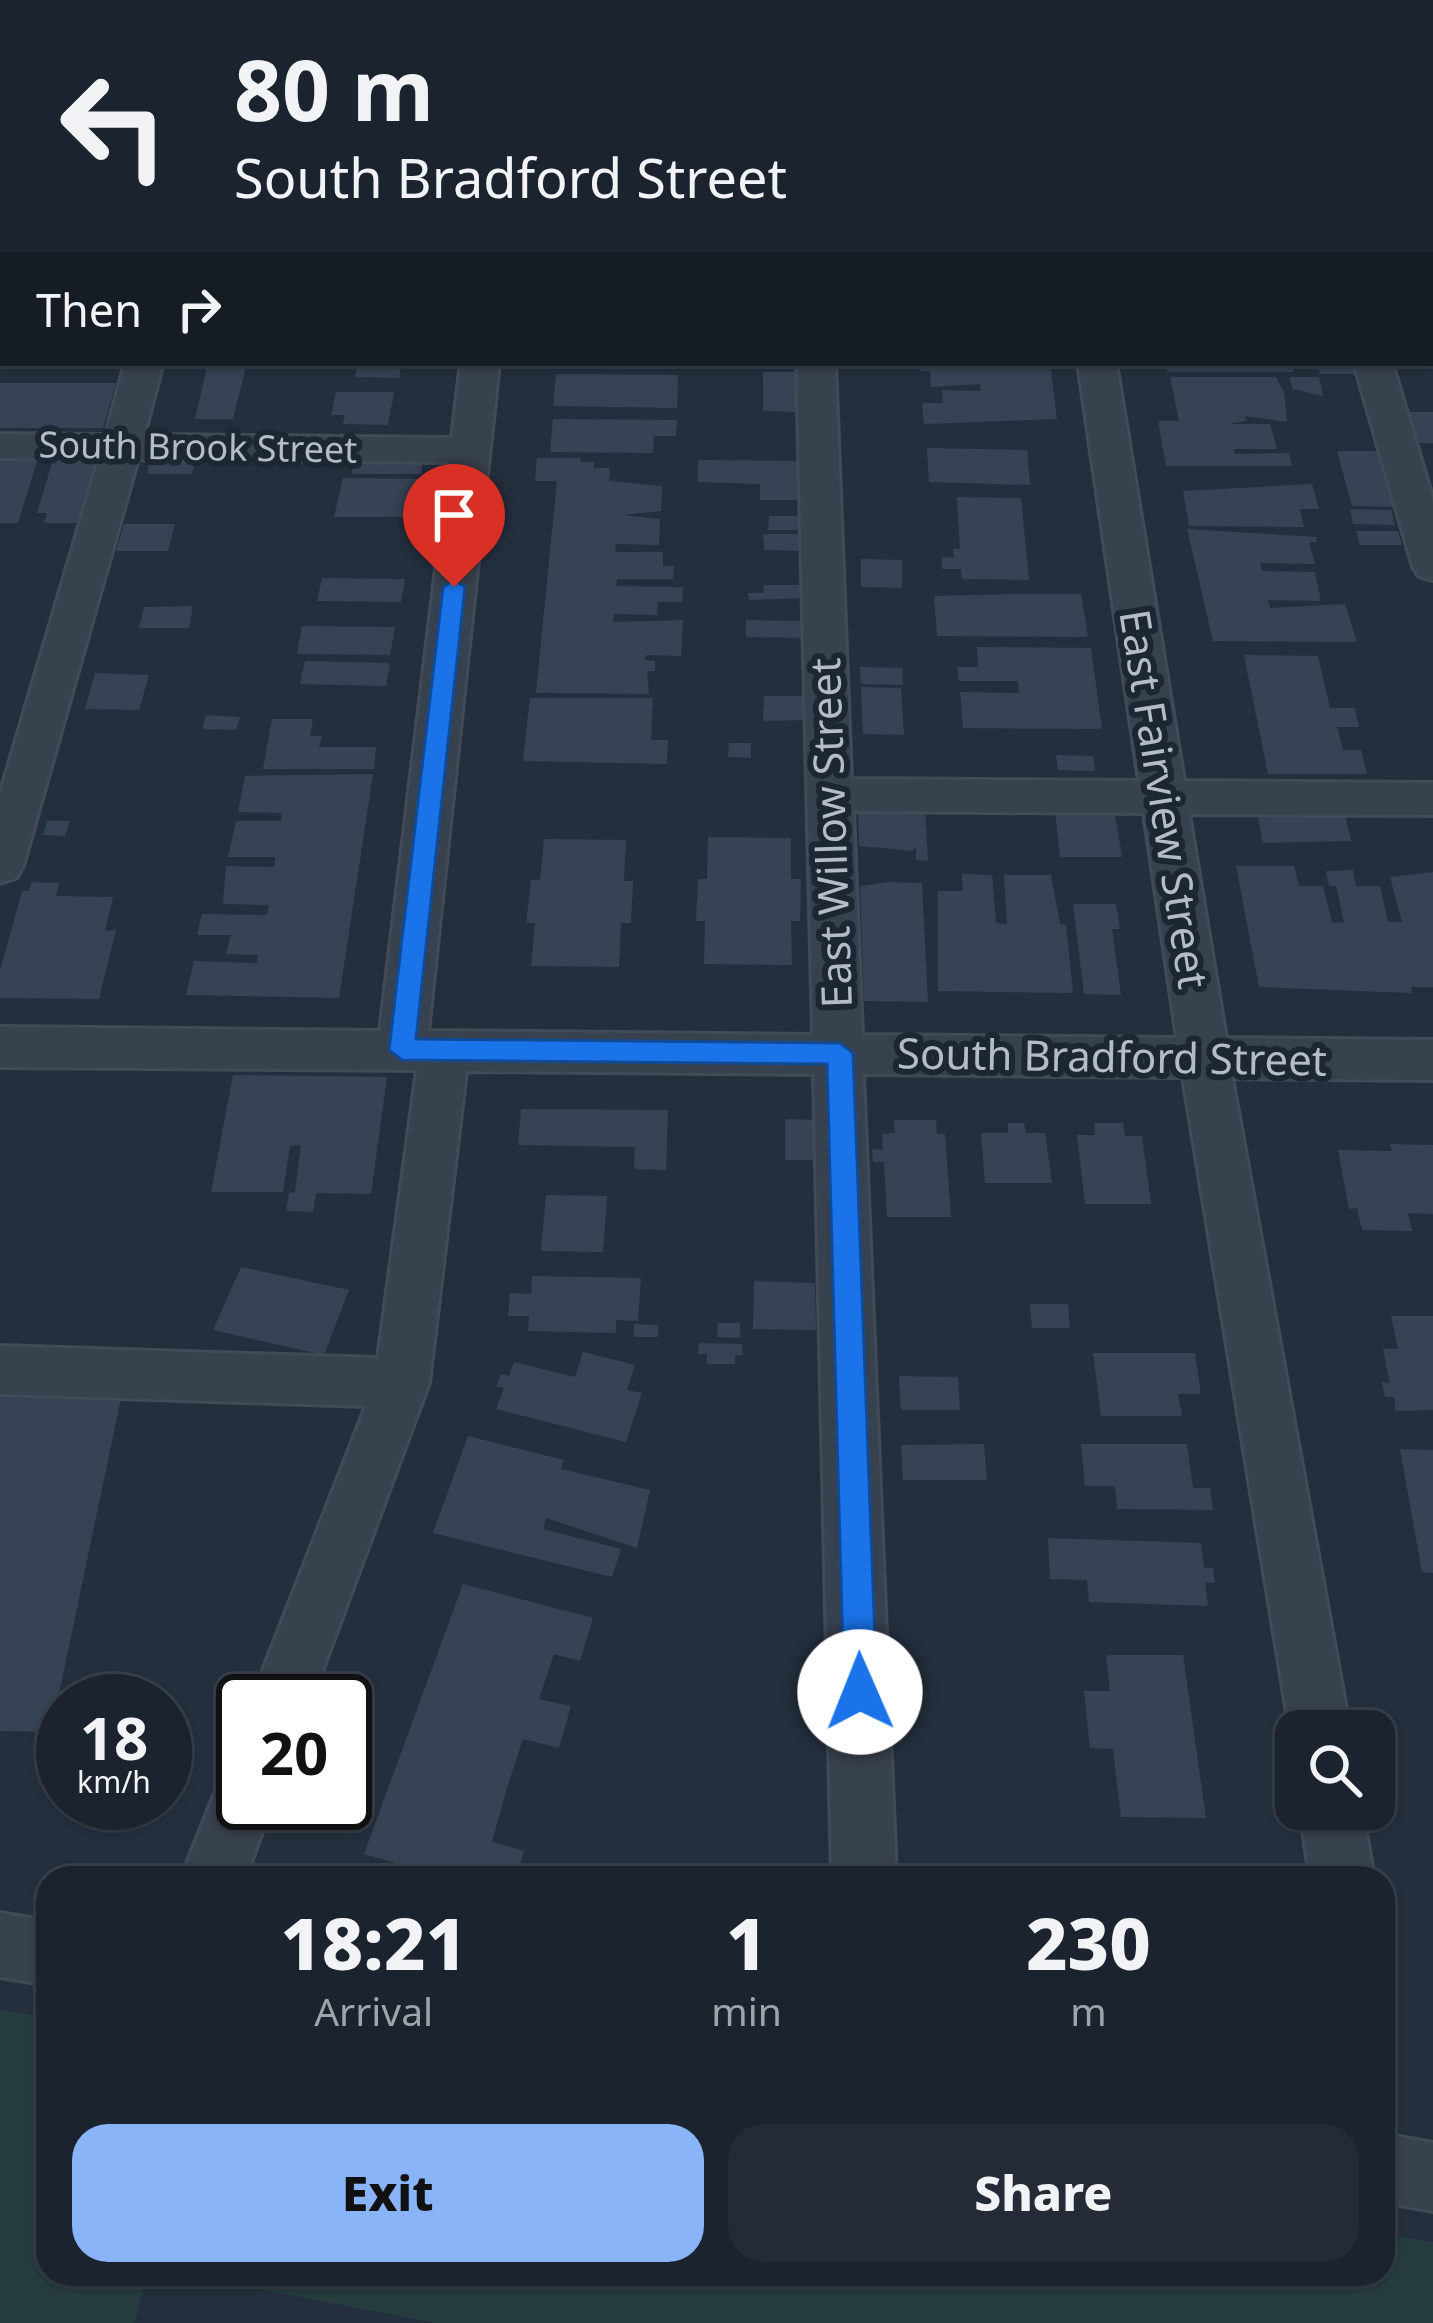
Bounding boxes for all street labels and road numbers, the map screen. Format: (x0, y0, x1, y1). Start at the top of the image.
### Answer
street label: South Brook Street (38, 419, 358, 474)
street label: East Fairview Street (1107, 605, 1224, 992)
street label: East Willow Street (795, 657, 864, 1009)
street label: South Bradford Street (897, 1023, 1328, 1088)

